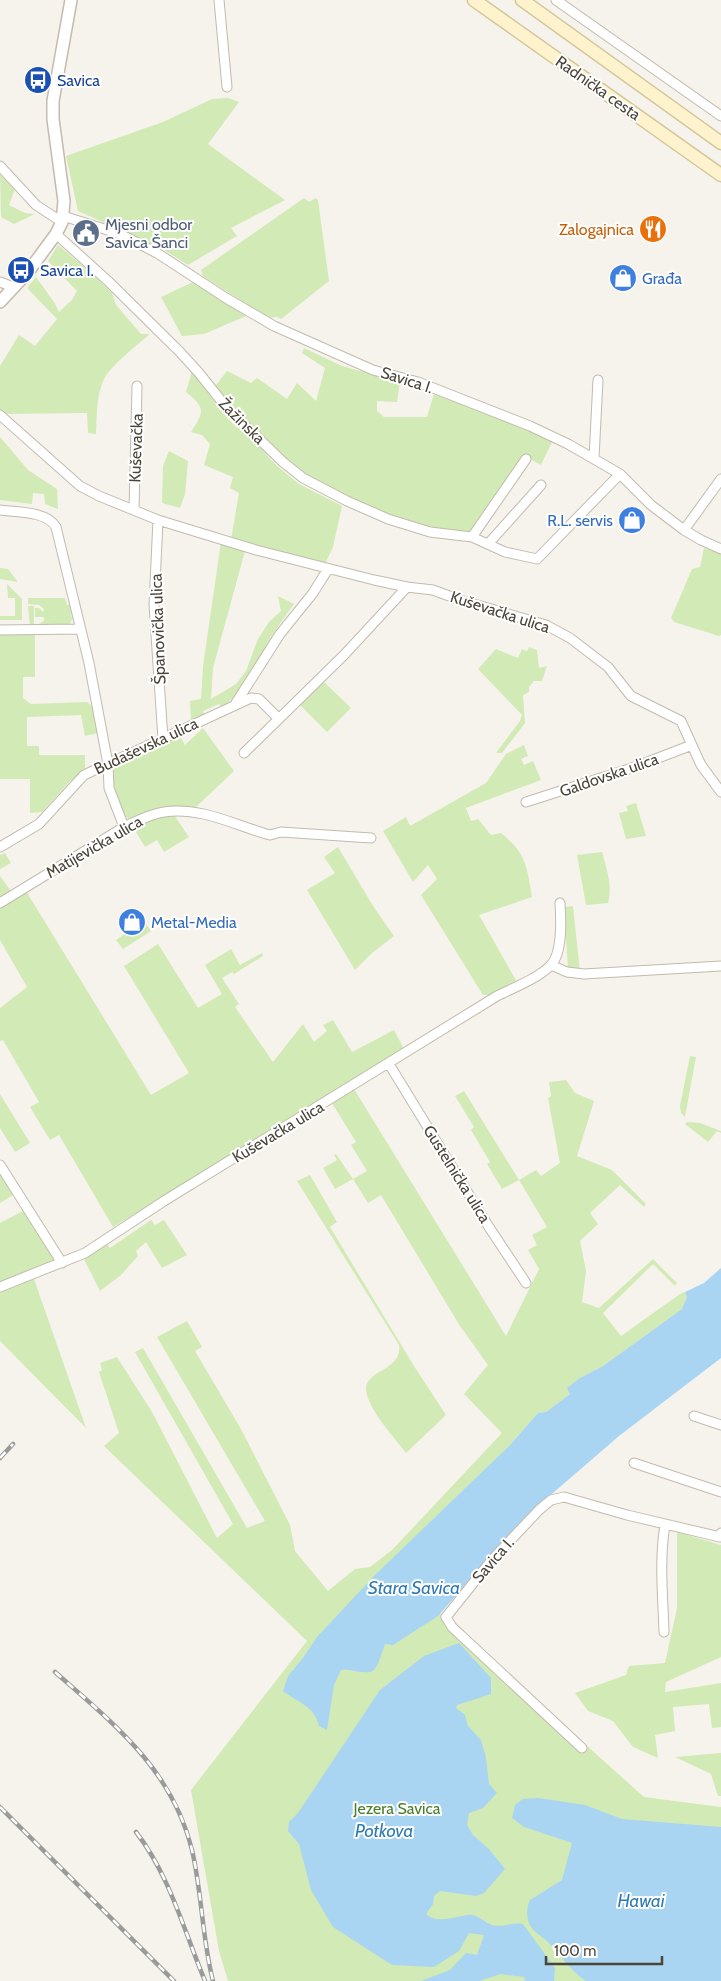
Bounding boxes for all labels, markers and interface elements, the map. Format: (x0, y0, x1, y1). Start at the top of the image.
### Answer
street label: Radnička cesta (552, 52, 644, 124)
bus stop icon: Savica (23, 65, 53, 95)
place label: Savica (57, 71, 100, 90)
restaurant icon: Zalogajnica (638, 214, 668, 244)
place label: Mjesni odbor Savica Šanci (105, 215, 193, 252)
public building icon: Mjesni odbor Savica Šanci (71, 218, 101, 248)
place label: Zalogajnica (559, 220, 634, 239)
bus stop icon: Savica I. (6, 255, 36, 285)
place label: Savica I. (40, 261, 94, 280)
shop icon: Građa (608, 263, 638, 293)
place label: Građa (642, 269, 682, 288)
street label: Savica I. (378, 363, 436, 397)
street label: Žažinska (215, 394, 269, 448)
street label: Kuševačka (125, 413, 147, 483)
shop icon: R.L. servis (617, 505, 647, 535)
place label: R.L. servis (547, 511, 613, 530)
street label: Španovička ulica (147, 573, 169, 685)
street label: Kuševačka ulica (448, 587, 552, 637)
street label: Budaševska ulica (91, 713, 201, 778)
street label: Galdovska ulica (557, 749, 661, 801)
street label: Matijevička ulica (42, 812, 146, 882)
shop icon: Metal-Media (117, 907, 147, 937)
place label: Metal-Media (151, 913, 237, 932)
street label: Kuševačka ulica (229, 1097, 327, 1167)
street label: Gustelnička ulica (419, 1122, 495, 1227)
street label: Savica I. (468, 1533, 518, 1587)
water label: Stara Savica (368, 1577, 460, 1599)
park label: Jezera Savica (353, 1799, 441, 1818)
water label: Potkova (355, 1820, 413, 1842)
water label: Hawai (617, 1890, 666, 1912)
scale bar (546, 1934, 662, 1966)
text: 100 m (554, 1942, 596, 1960)

